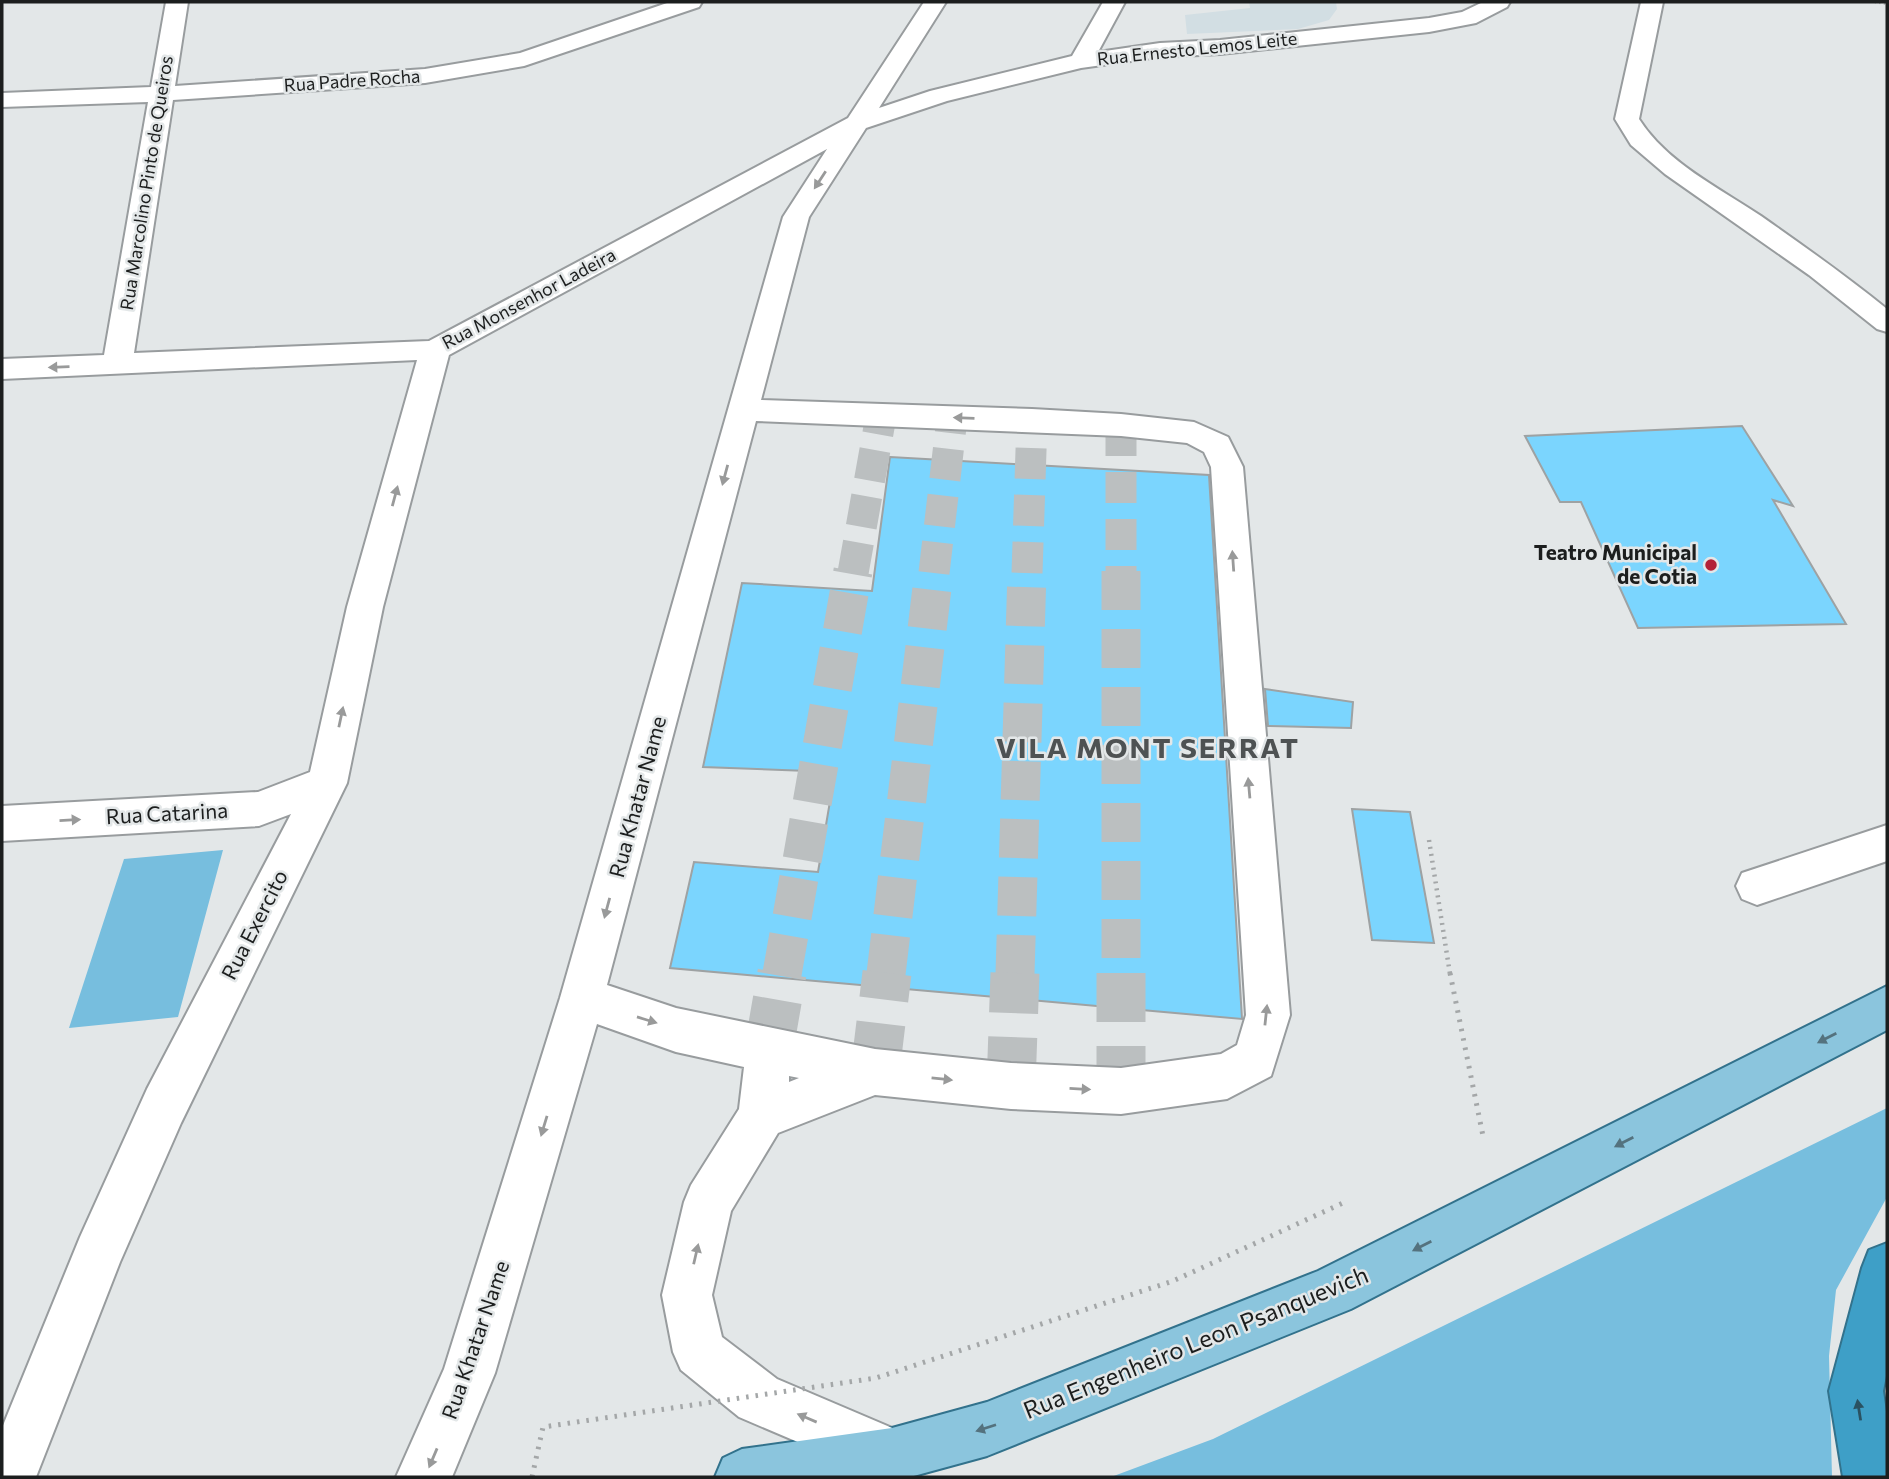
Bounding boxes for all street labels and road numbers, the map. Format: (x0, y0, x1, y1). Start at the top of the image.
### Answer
street label: Rua Ernesto Lemos Leite (1096, 27, 1298, 69)
street label: Rua Marcolino Pinto de Queiros (115, 54, 177, 312)
street label: Rua Padre Rocha (283, 64, 421, 96)
street label: Rua Monsenhor Ladeira (438, 243, 619, 353)
street label: Rua Khatar Name (603, 713, 670, 880)
street label: Rua Catarina (105, 797, 229, 828)
street label: Rua Exercito (215, 865, 292, 983)
street label: Rua Khatar Name (436, 1257, 513, 1422)
street label: Rua Engenheiro Leon Psanquevich (1019, 1259, 1372, 1424)

